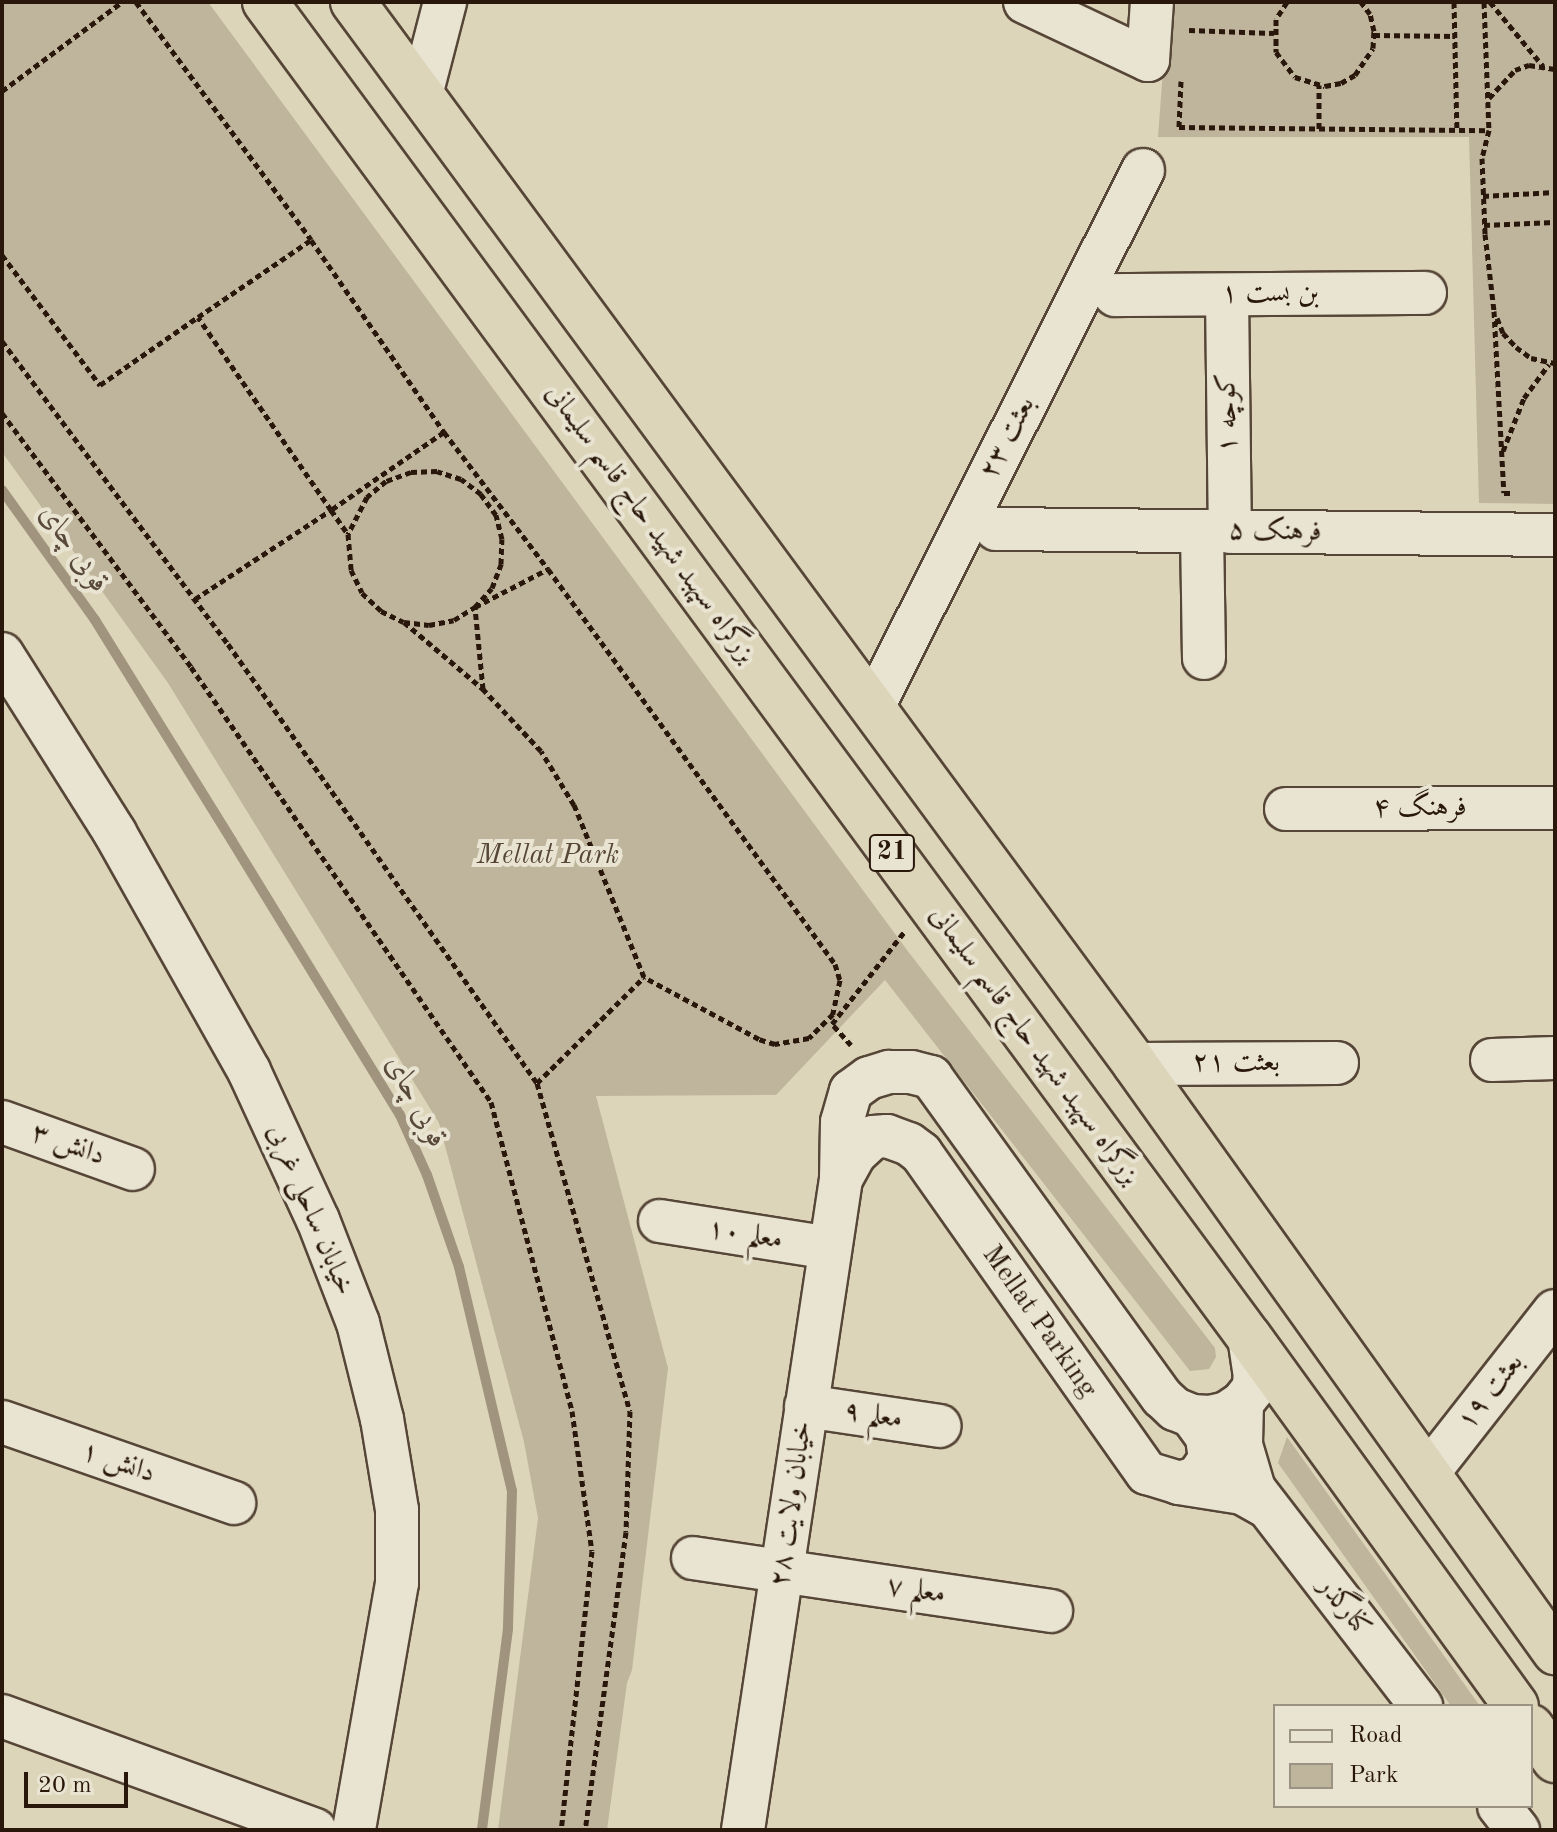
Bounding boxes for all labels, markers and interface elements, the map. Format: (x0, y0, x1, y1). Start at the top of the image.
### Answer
street label: بن بست ۱ (1221, 277, 1319, 311)
street label: کوچه ۱ (1211, 373, 1245, 453)
street label: بزرگراه سپهبد شهید حاج قاسم سلیمانی (537, 378, 763, 670)
street label: بعثت ۲۳ (973, 391, 1043, 485)
water label: قوبی چای (31, 498, 117, 600)
street label: فرهنک ۵ (1228, 514, 1322, 550)
street label: فرهنگ ۴ (1373, 791, 1467, 825)
road number: 21 (868, 831, 916, 875)
park label: Mellat Park (477, 839, 619, 873)
street label: بزرگراه سپهبد شهید حاج قاسم سلیمانی (921, 900, 1147, 1192)
street label: بعثت ۲۱ (1192, 1046, 1280, 1080)
water label: قوبی چای (377, 1049, 455, 1155)
street label: دانش ۳ (27, 1116, 109, 1174)
street label: خیابان ساحلی غربی (259, 1119, 361, 1301)
street label: معلم ۱۰ (705, 1213, 785, 1257)
street label: Mellat Parking (974, 1239, 1104, 1405)
street label: بعثت ۱۹ (1451, 1347, 1531, 1437)
street label: معلم ۹ (842, 1395, 904, 1437)
street label: خیابان ولایت ۲۸ (764, 1419, 820, 1589)
street label: دانش ۱ (77, 1435, 159, 1491)
street label: معلم ۷ (885, 1570, 947, 1612)
street label: کنارگذر (1310, 1570, 1378, 1644)
legend (1273, 1704, 1533, 1808)
text: Road (1349, 1724, 1402, 1748)
scale bar (28, 1756, 132, 1806)
text: Park (1349, 1764, 1398, 1788)
text: 20 m (38, 1774, 92, 1798)

